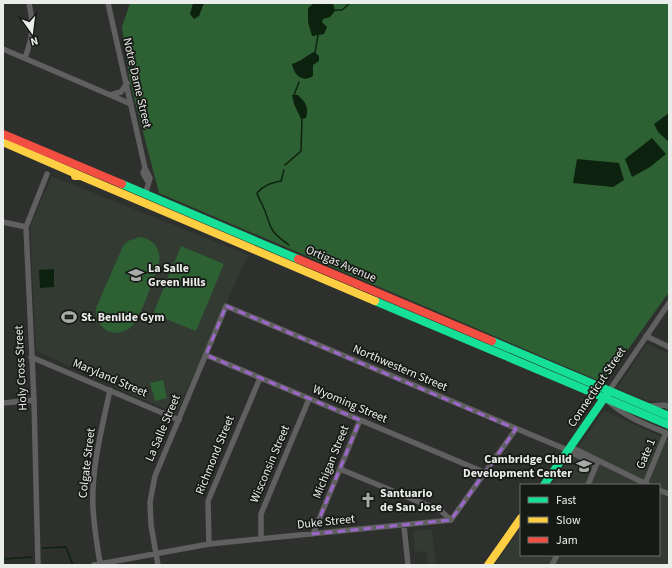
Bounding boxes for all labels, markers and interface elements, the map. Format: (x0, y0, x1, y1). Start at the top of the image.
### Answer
north arrow (12, 12, 52, 52)
text: N (29, 33, 40, 49)
street label: Notre Dame Street (118, 36, 156, 130)
street label: Ortigas Avenue (303, 241, 379, 287)
place label: La Salle Green Hills (148, 260, 206, 291)
school or university icon: La Salle Green Hills (127, 266, 145, 284)
sports icon: St. Benilde Gym (60, 308, 78, 326)
place label: St. Benilde Gym (81, 309, 165, 326)
street label: Holy Cross Street (10, 325, 32, 411)
street label: Northwestern Street (350, 340, 450, 396)
street label: Connecticut Street (564, 344, 630, 430)
street label: Maryland Street (70, 355, 150, 401)
street label: Wyoming Street (310, 381, 390, 427)
street label: La Salle Street (141, 392, 185, 464)
street label: Richmond Street (191, 413, 239, 497)
street label: Wisconsin Street (246, 423, 294, 505)
street label: Michigan Street (309, 423, 353, 501)
street label: Colgate Street (74, 427, 100, 499)
street label: Gate 1 (632, 436, 660, 472)
place label: Cambridge Child Development Center (463, 451, 572, 482)
school or university icon: Cambridge Child Development Center (575, 457, 593, 475)
legend (520, 484, 660, 556)
place label: Santuario de San Jose (380, 485, 442, 516)
church icon: Santuario de San Jose (359, 491, 377, 509)
text: Fast (556, 492, 576, 509)
street label: Duke Street (296, 511, 356, 533)
text: Slow (556, 512, 581, 529)
text: Jam (556, 532, 578, 549)

